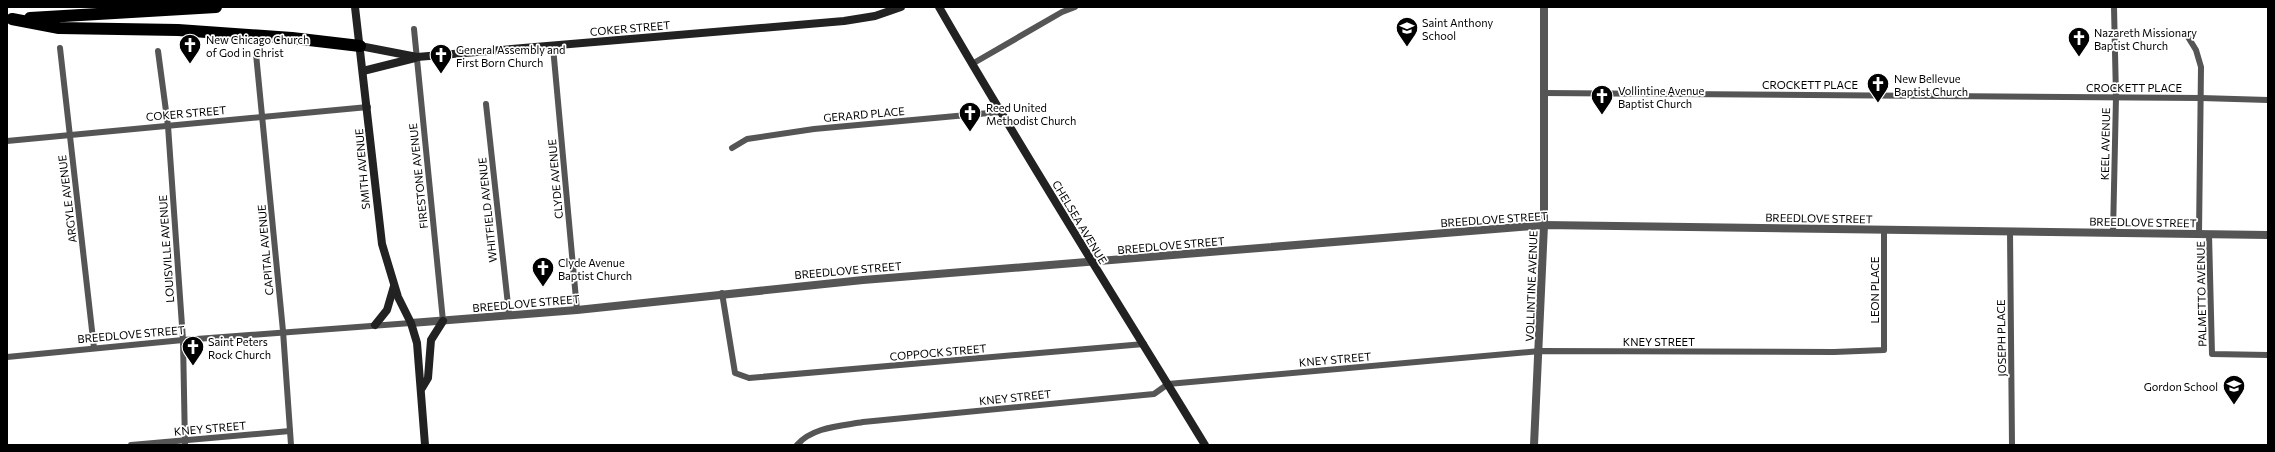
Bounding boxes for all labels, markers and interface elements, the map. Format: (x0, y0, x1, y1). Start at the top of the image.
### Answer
school or university icon: Saint Anthony School (1394, 15, 1420, 48)
place label: Saint Anthony School (1422, 16, 1493, 42)
street label: COKER STREET (589, 18, 671, 38)
church icon: Nazareth Missionary Baptist Church (2066, 25, 2092, 58)
place label: Nazareth Missionary Baptist Church (2094, 26, 2197, 52)
church icon: New Chicago Church of God in Christ (177, 32, 203, 65)
place label: New Chicago Church of God in Christ (206, 33, 309, 59)
church icon: General Assembly and First Born Church (428, 42, 454, 75)
place label: General Assembly and First Born Church (456, 43, 565, 69)
church icon: New Bellevue Baptist Church (1865, 71, 1891, 104)
place label: New Bellevue Baptist Church (1894, 72, 1968, 98)
street label: CROCKETT PLACE (1762, 78, 1858, 91)
street label: CROCKETT PLACE (2086, 81, 2182, 94)
church icon: Vollintine Avenue Baptist Church (1589, 83, 1615, 116)
place label: Vollintine Avenue Baptist Church (1618, 84, 1704, 110)
church icon: Reed United Methodist Church (957, 100, 983, 133)
place label: Reed United Methodist Church (986, 101, 1076, 127)
street label: COKER STREET (145, 103, 227, 123)
street label: GERARD PLACE (823, 104, 905, 124)
street label: KEEL AVENUE (2098, 108, 2112, 180)
street label: FIRESTONE AVENUE (406, 123, 430, 229)
street label: SMITH AVENUE (352, 128, 372, 210)
street label: CLYDE AVENUE (545, 138, 565, 220)
street label: ARGYLE AVENUE (55, 154, 79, 244)
street label: WHITFIELD AVENUE (475, 157, 499, 263)
street label: CHELSEA AVENUE (1050, 178, 1110, 266)
street label: LOUISVILLE AVENUE (156, 195, 176, 303)
street label: CAPITAL AVENUE (255, 204, 275, 296)
street label: BREEDLOVE STREET (1440, 209, 1548, 229)
street label: BREEDLOVE STREET (1765, 211, 1873, 225)
street label: BREEDLOVE STREET (2089, 215, 2197, 229)
street label: VOLLINTINE AVENUE (1523, 230, 1539, 342)
street label: BREEDLOVE STREET (1117, 234, 1225, 256)
street label: PALMETTO AVENUE (2194, 241, 2208, 347)
church icon: Clyde Avenue Baptist Church (530, 255, 556, 288)
place label: Clyde Avenue Baptist Church (558, 256, 632, 282)
street label: LEON PLACE (1868, 257, 1881, 323)
street label: BREEDLOVE STREET (794, 259, 902, 281)
street label: BREEDLOVE STREET (472, 292, 580, 314)
street label: JOSEPH PLACE (1994, 299, 2009, 377)
street label: BREEDLOVE STREET (77, 323, 185, 345)
church icon: Saint Peters Rock Church (180, 334, 206, 367)
place label: Saint Peters Rock Church (208, 335, 271, 361)
street label: KNEY STREET (1623, 335, 1695, 348)
street label: COPPOCK STREET (889, 341, 987, 363)
street label: KNEY STREET (1298, 349, 1372, 369)
school or university icon: Gordon School (2221, 373, 2247, 406)
place label: Gordon School (2144, 380, 2218, 393)
street label: KNEY STREET (978, 387, 1052, 407)
street label: KNEY STREET (173, 418, 247, 438)

